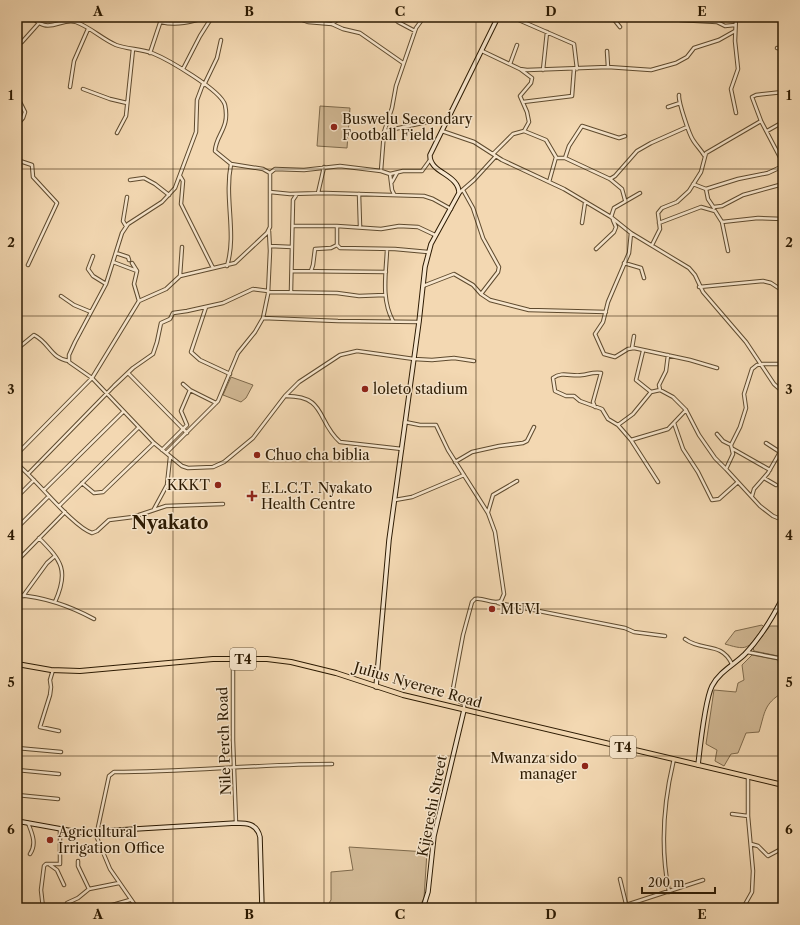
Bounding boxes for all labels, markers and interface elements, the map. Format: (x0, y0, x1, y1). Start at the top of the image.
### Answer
text: A (92, 3, 104, 19)
text: B (244, 3, 254, 19)
text: C (395, 3, 405, 19)
text: D (545, 3, 557, 19)
text: E (697, 3, 707, 19)
text: 1 (8, 87, 14, 103)
text: 1 (786, 87, 792, 103)
place label: Buswelu Secondary Football Field (342, 110, 473, 144)
marker: Buswelu Secondary Football Field (329, 122, 339, 132)
text: 2 (7, 234, 15, 250)
text: 2 (785, 234, 793, 250)
place label: loleto stadium (373, 380, 468, 398)
text: 3 (7, 381, 15, 397)
text: 3 (785, 381, 793, 397)
marker: loleto stadium (360, 384, 370, 394)
place label: Chuo cha biblia (265, 446, 370, 464)
marker: Chuo cha biblia (252, 450, 262, 460)
place label: KKKT (167, 476, 211, 494)
place label: E.L.C.T. Nyakato Health Centre (261, 479, 372, 513)
marker: KKKT (213, 480, 223, 490)
marker: E.L.C.T. Nyakato Health Centre (246, 490, 258, 502)
district label: Nyakato (131, 512, 209, 534)
text: 4 (7, 527, 15, 543)
text: 4 (785, 527, 793, 543)
place label: MUVI (500, 600, 540, 618)
marker: MUVI (487, 604, 497, 614)
road number: T4 (230, 648, 256, 670)
street label: Julius Nyerere Road (350, 658, 484, 712)
text: 5 (7, 674, 15, 690)
text: 5 (785, 674, 793, 690)
street label: Nile Perch Road (213, 686, 235, 795)
road number: T4 (610, 736, 636, 758)
place label: Mwanza sido manager (490, 749, 577, 783)
street label: Kijereshi Street (413, 754, 451, 858)
marker: Mwanza sido manager (580, 761, 590, 771)
text: 6 (7, 821, 15, 837)
text: 6 (785, 821, 793, 837)
place label: Agricultural Irrigation Office (57, 823, 165, 857)
marker: Agricultural Irrigation Office (45, 835, 55, 845)
scale bar (642, 869, 715, 895)
text: 200 m (648, 875, 685, 890)
text: A (92, 906, 104, 922)
text: B (244, 906, 254, 922)
text: C (395, 906, 405, 922)
text: D (545, 906, 557, 922)
text: E (697, 906, 707, 922)

